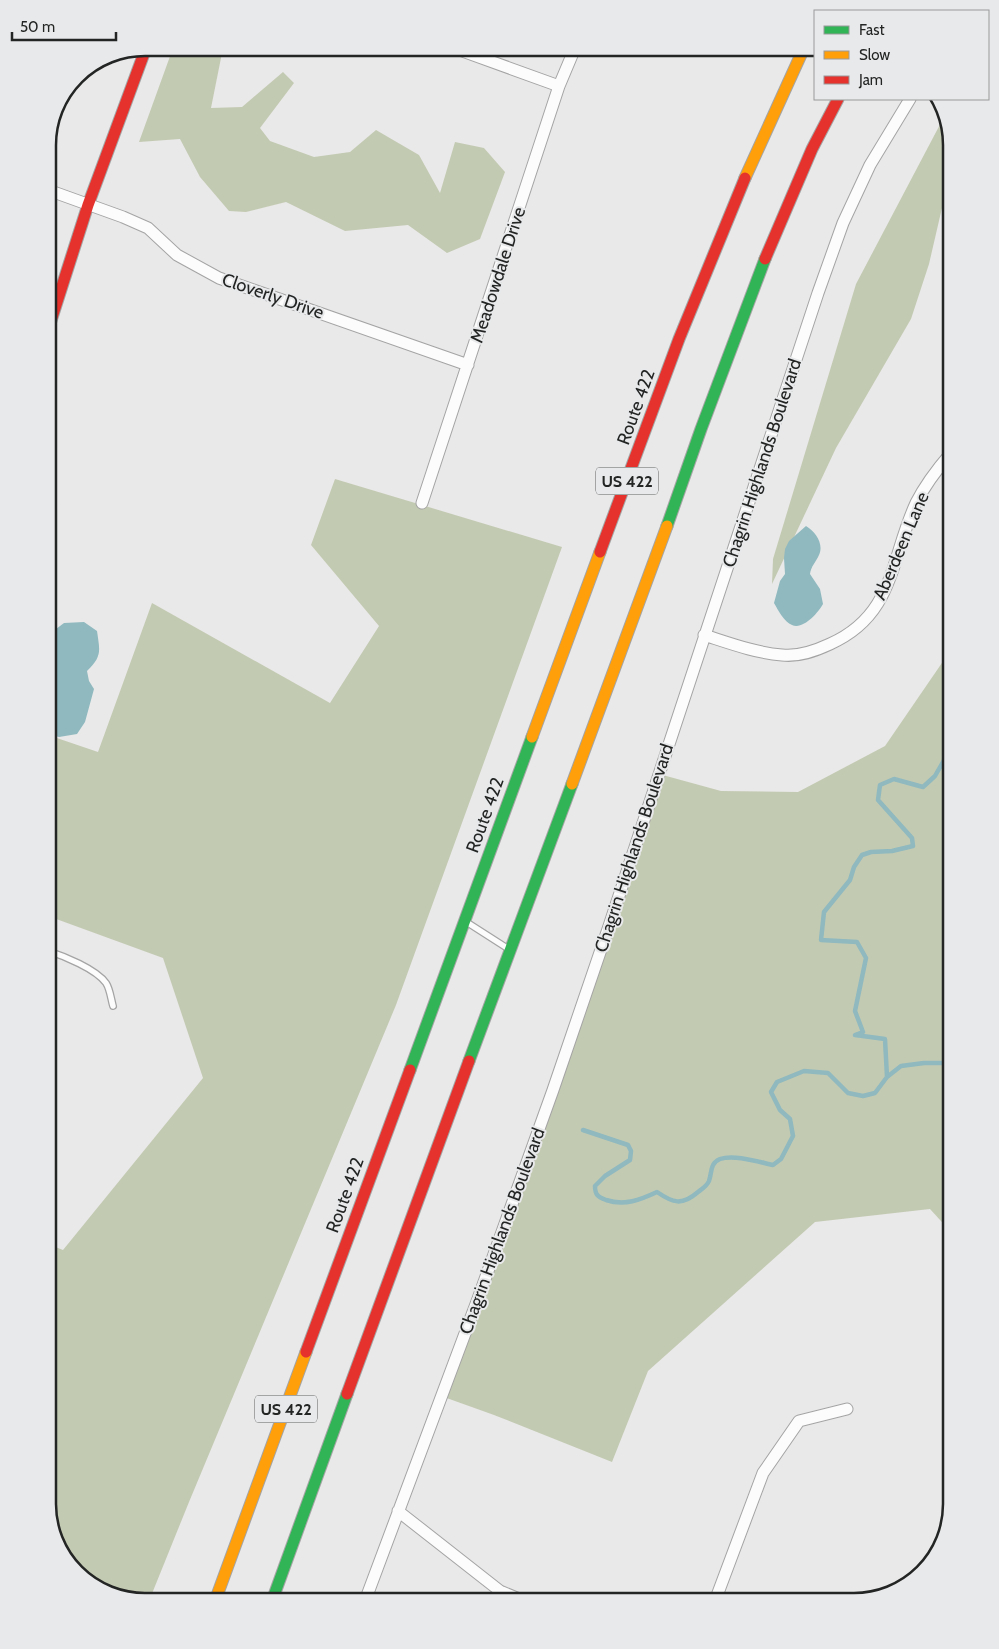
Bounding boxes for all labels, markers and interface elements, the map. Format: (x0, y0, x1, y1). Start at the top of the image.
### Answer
scale bar (12, 10, 116, 42)
legend (814, 10, 989, 100)
text: 50 m (20, 18, 55, 36)
text: Fast (859, 21, 884, 39)
text: Slow (859, 46, 890, 64)
text: Jam (858, 71, 883, 89)
street label: Meadowdale Drive (466, 204, 530, 346)
street label: Cloverly Drive (219, 268, 327, 324)
street label: Chagrin Highlands Boulevard (718, 356, 806, 570)
street label: Route 422 (612, 366, 660, 448)
road number: US 422 (596, 468, 658, 494)
street label: Aberdeen Lane (868, 489, 934, 603)
street label: Chagrin Highlands Boulevard (590, 741, 678, 955)
street label: Route 422 (461, 774, 509, 856)
street label: Chagrin Highlands Boulevard (454, 1125, 550, 1337)
street label: Route 422 (321, 1154, 369, 1236)
road number: US 422 (255, 1396, 317, 1422)

